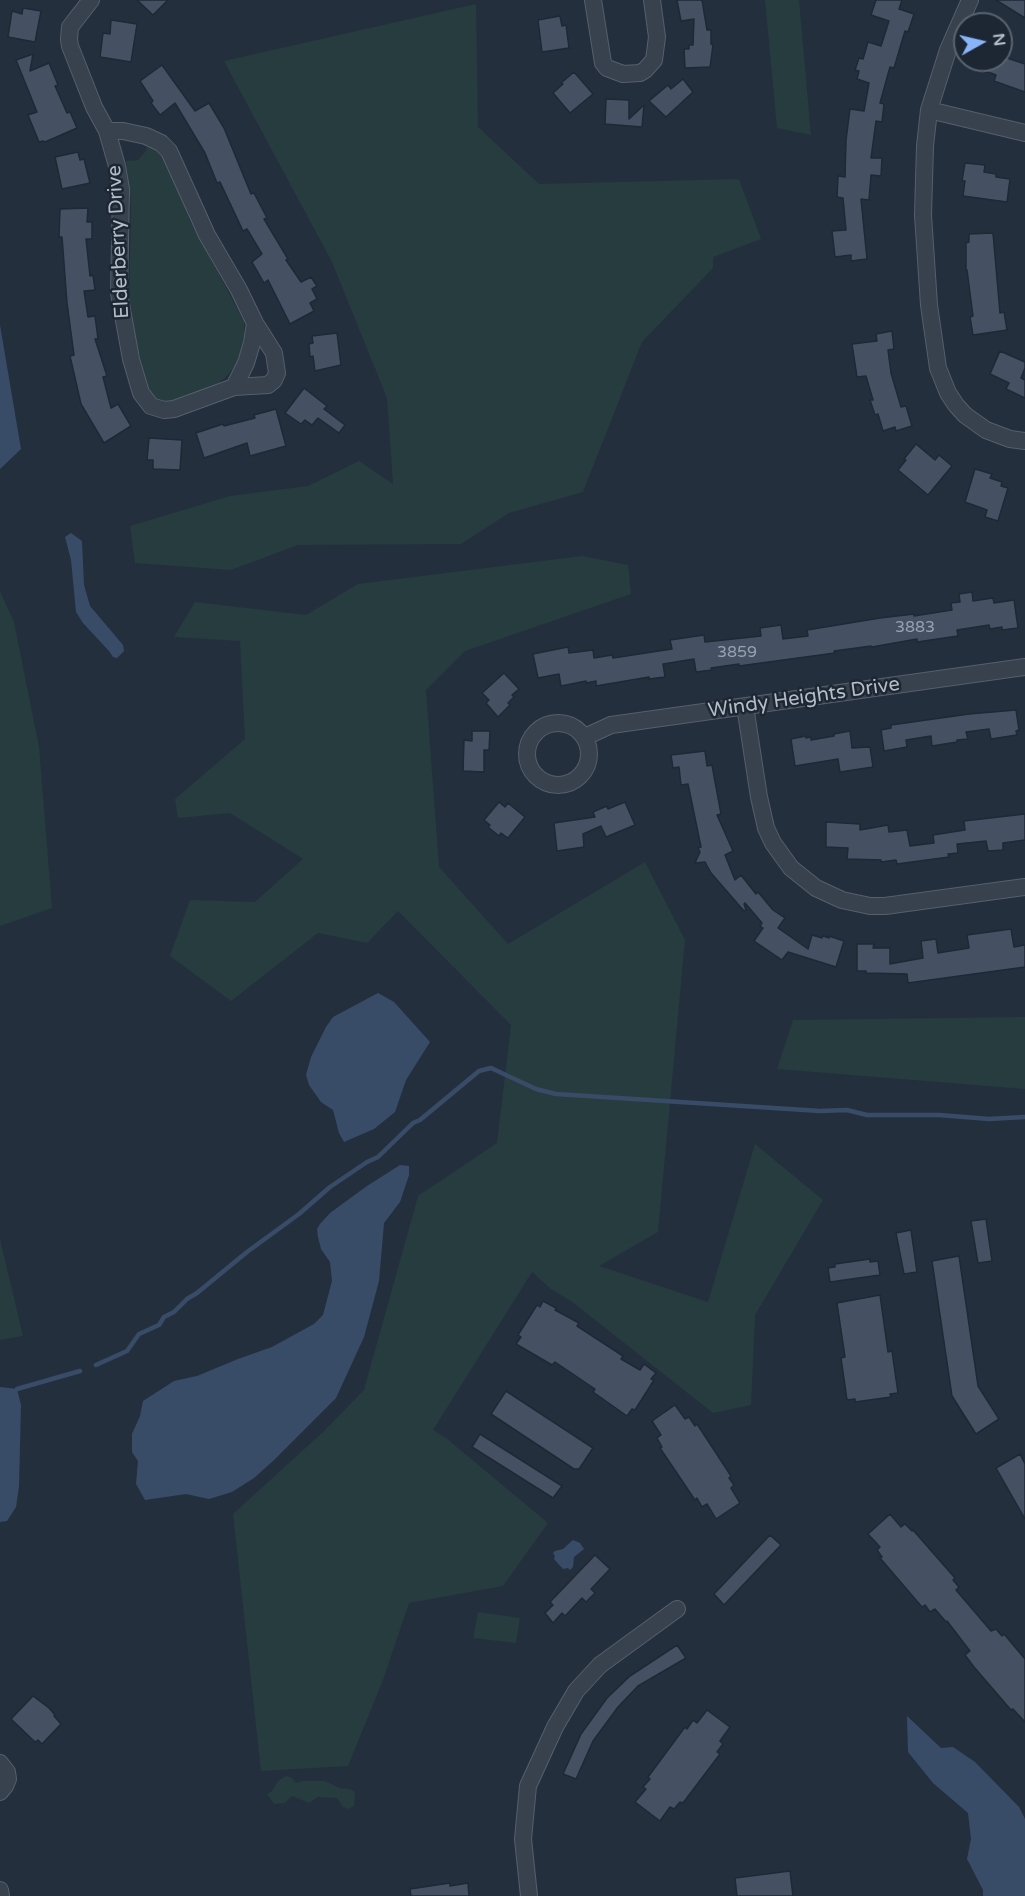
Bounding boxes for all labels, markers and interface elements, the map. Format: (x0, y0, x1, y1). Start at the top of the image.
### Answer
north arrow (953, 12, 1013, 72)
text: N (988, 32, 1010, 48)
street label: Elderberry Drive (103, 165, 135, 319)
house number: 3883 (895, 618, 935, 638)
house number: 3859 (717, 643, 757, 663)
street label: Windy Heights Drive (707, 673, 901, 723)

